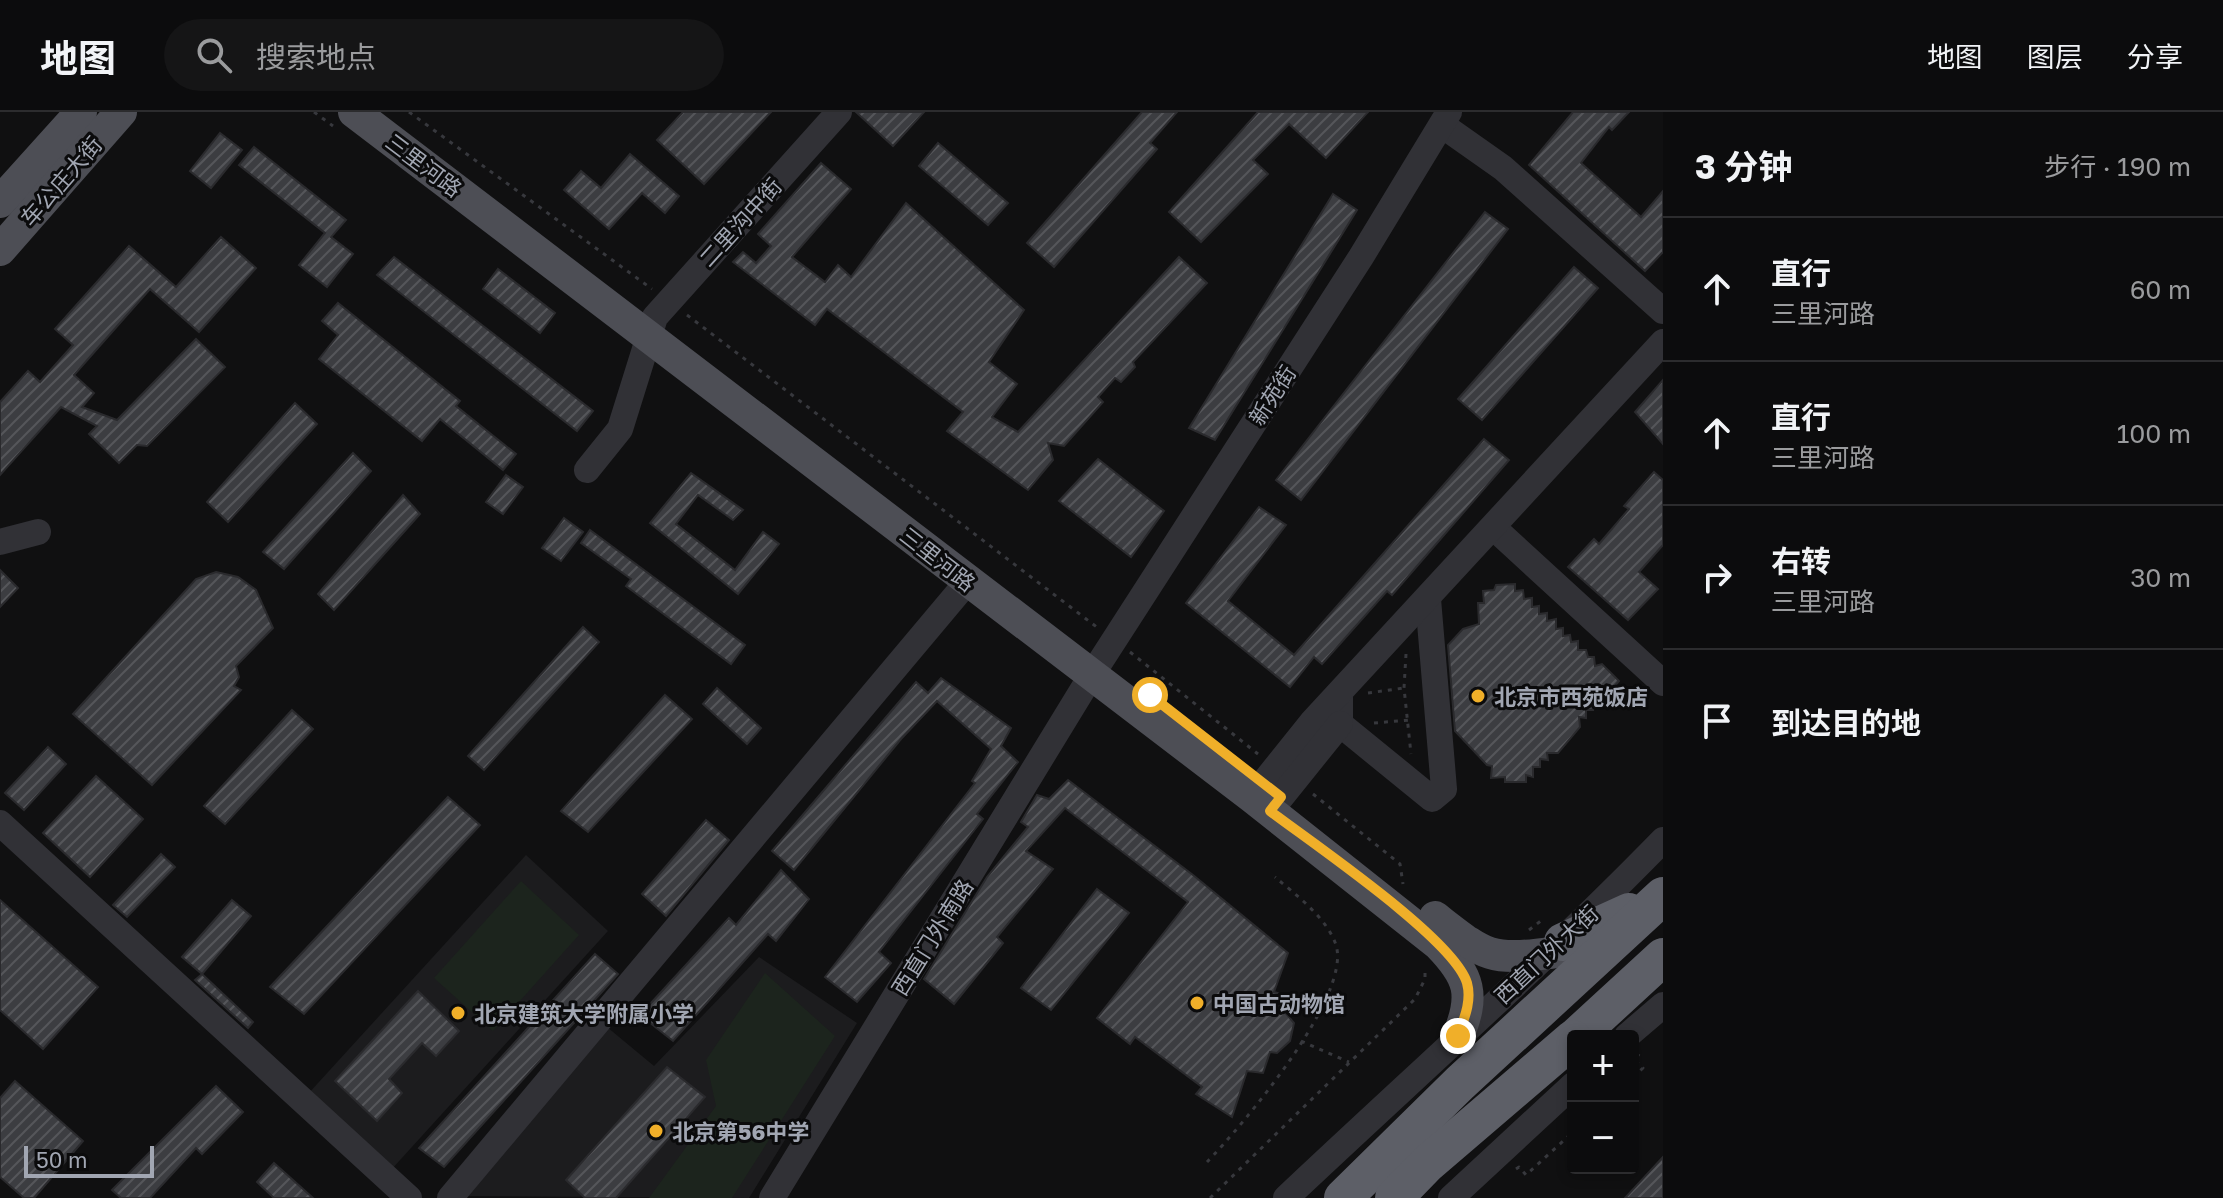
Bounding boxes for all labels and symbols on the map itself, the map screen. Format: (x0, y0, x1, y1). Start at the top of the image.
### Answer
street label: 三里河路 (381, 128, 467, 202)
street label: 车公庄大街 (15, 131, 107, 231)
street label: 二里沟中街 (693, 172, 787, 272)
street label: 新苑街 (1243, 360, 1301, 430)
street label: 三里河路 (895, 521, 981, 597)
route start (1132, 677, 1168, 713)
place label: 北京市西苑饭店 (1494, 683, 1648, 710)
marker: 北京市西苑饭店 (1469, 687, 1487, 705)
street label: 西直门外南路 (886, 874, 978, 1000)
street label: 西直门外大街 (1489, 899, 1603, 1009)
place label: 中国古动物馆 (1213, 990, 1345, 1017)
marker: 中国古动物馆 (1188, 994, 1206, 1012)
place label: 北京建筑大学附属小学 (474, 1000, 694, 1027)
marker: 北京建筑大学附属小学 (449, 1004, 467, 1022)
route end (1440, 1018, 1476, 1054)
place label: 北京第56中学 (672, 1118, 809, 1145)
marker: 北京第56中学 (647, 1122, 665, 1140)
scale bar (24, 1142, 154, 1178)

